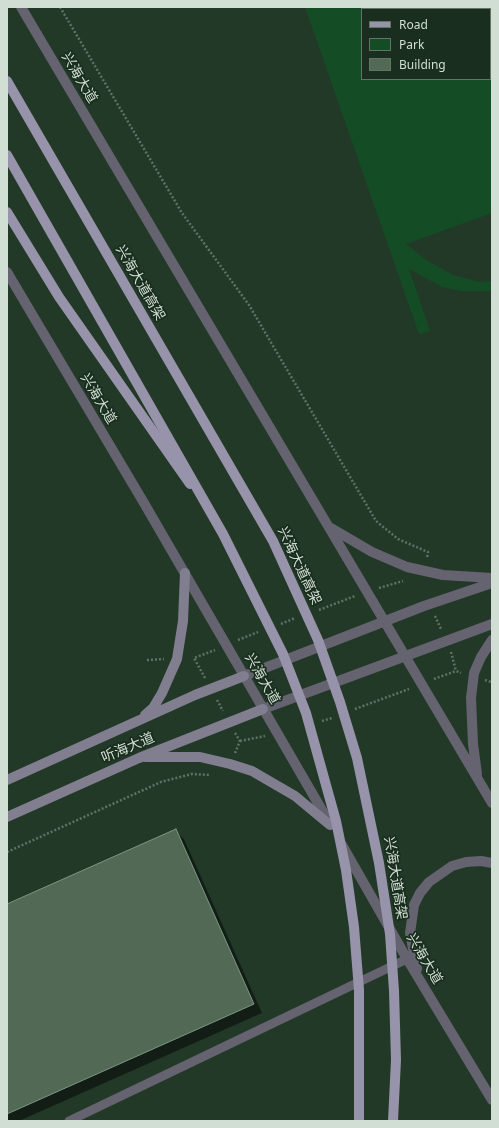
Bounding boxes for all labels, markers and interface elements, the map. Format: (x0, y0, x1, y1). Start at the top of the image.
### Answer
legend (361, 8, 491, 80)
text: Road (399, 16, 428, 33)
text: Park (399, 36, 424, 53)
street label: 兴海大道 (57, 50, 101, 106)
text: Building (399, 56, 446, 73)
street label: 兴海大道高架 (112, 242, 168, 324)
street label: 兴海大道 (76, 371, 120, 427)
street label: 兴海大道高架 (274, 524, 324, 608)
street label: 兴海大道 (241, 651, 283, 707)
street label: 听海大道 (99, 729, 157, 767)
street label: 兴海大道高架 (380, 835, 410, 921)
street label: 兴海大道 (402, 931, 446, 987)

